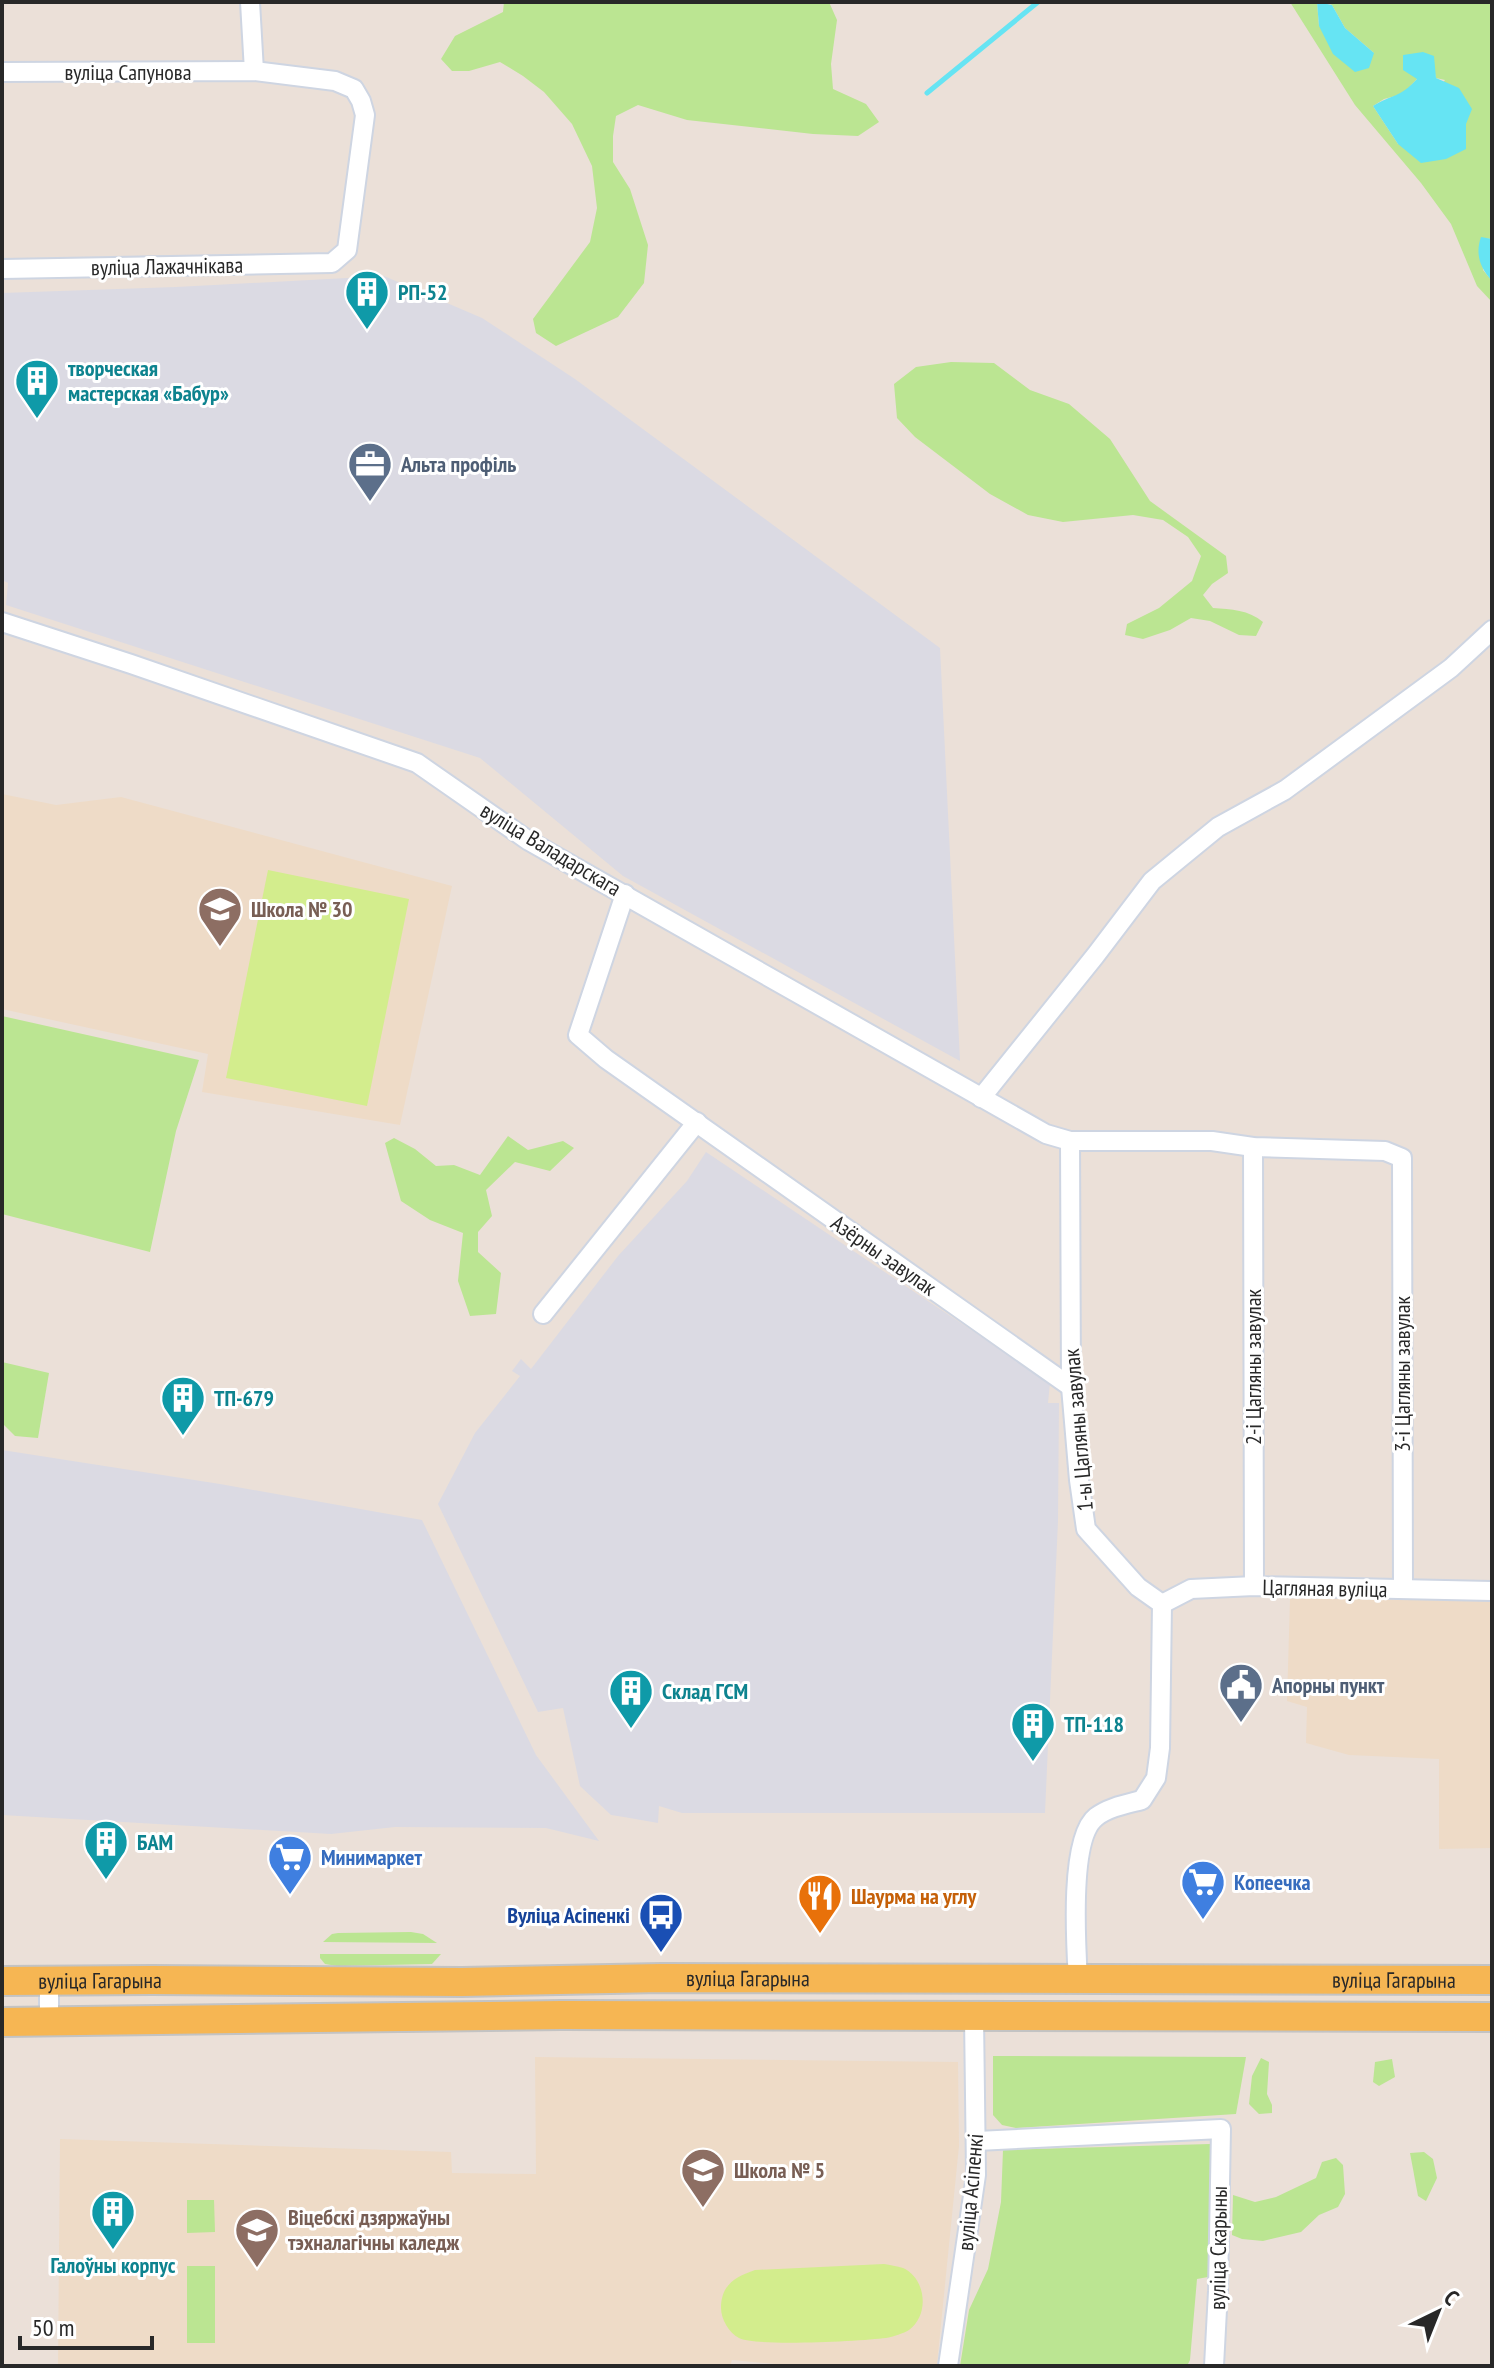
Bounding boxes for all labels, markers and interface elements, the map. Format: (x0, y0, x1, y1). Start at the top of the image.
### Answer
street label: вуліца Сапунова (64, 58, 192, 86)
street label: вуліца Лажачнікава (91, 251, 243, 281)
building icon: РП-52 (343, 268, 391, 331)
place label: РП-52 (398, 278, 448, 306)
place label: творческая мастерская «Бабур» (68, 354, 229, 407)
building icon: творческая мастерская «Бабур» (13, 357, 61, 420)
office icon: Альта профіль (346, 440, 394, 503)
place label: Альта профіль (400, 450, 516, 478)
street label: вуліца Валадарскага (476, 796, 626, 902)
school or university icon: Школа № 30 (196, 885, 244, 948)
place label: Школа № 30 (251, 895, 353, 923)
street label: Азёрны завулак (826, 1208, 943, 1302)
street label: 2-і Цагляны завулак (1239, 1289, 1267, 1445)
street label: 3-і Цагляны завулак (1388, 1296, 1416, 1452)
street label: 1-ы Цагляны завулак (1057, 1347, 1099, 1512)
building icon: ТП-679 (159, 1374, 207, 1437)
place label: ТП-679 (214, 1384, 274, 1412)
street label: Цагляная вуліца (1262, 1573, 1388, 1603)
public building icon: Апорны пункт (1217, 1661, 1265, 1724)
building icon: Склад ГСМ (607, 1667, 655, 1730)
place label: Апорны пункт (1271, 1671, 1385, 1699)
place label: Склад ГСМ (662, 1677, 748, 1705)
building icon: ТП-118 (1009, 1700, 1057, 1763)
place label: ТП-118 (1064, 1710, 1124, 1738)
building icon: БАМ (82, 1818, 130, 1881)
place label: БАМ (137, 1828, 173, 1856)
supermarket icon: Минимаркет (266, 1833, 314, 1896)
place label: Минимаркет (321, 1843, 422, 1871)
supermarket icon: Копеечка (1179, 1858, 1227, 1921)
place label: Копеечка (1234, 1868, 1311, 1896)
restaurant icon: Шаурма на углу (796, 1872, 844, 1935)
place label: Шаурма на углу (851, 1882, 977, 1910)
bus stop icon: Вуліца Асіпенкі (637, 1891, 685, 1954)
place label: Вуліца Асіпенкі (507, 1901, 630, 1929)
street label: вуліца Гагарына (686, 1964, 810, 1992)
street label: вуліца Гагарына (38, 1966, 162, 1995)
street label: вуліца Гагарына (1332, 1966, 1456, 1994)
street label: вуліца Асіпенкі (951, 2132, 989, 2252)
school or university icon: Школа № 5 (679, 2146, 727, 2209)
place label: Школа № 5 (734, 2156, 825, 2184)
street label: вуліца Скарыны (1203, 2186, 1233, 2310)
building icon: Галоўны корпус (89, 2188, 137, 2251)
place label: Віцебскі дзяржаўны тэхналагічны каледж (288, 2203, 459, 2256)
school or university icon: Віцебскі дзяржаўны тэхналагічны каледж (233, 2206, 281, 2269)
place label: Галоўны корпус (51, 2251, 176, 2279)
north arrow (1398, 2272, 1478, 2352)
text: С (1438, 2284, 1465, 2311)
scale bar (20, 2300, 152, 2350)
text: 50 m (32, 2312, 74, 2343)

